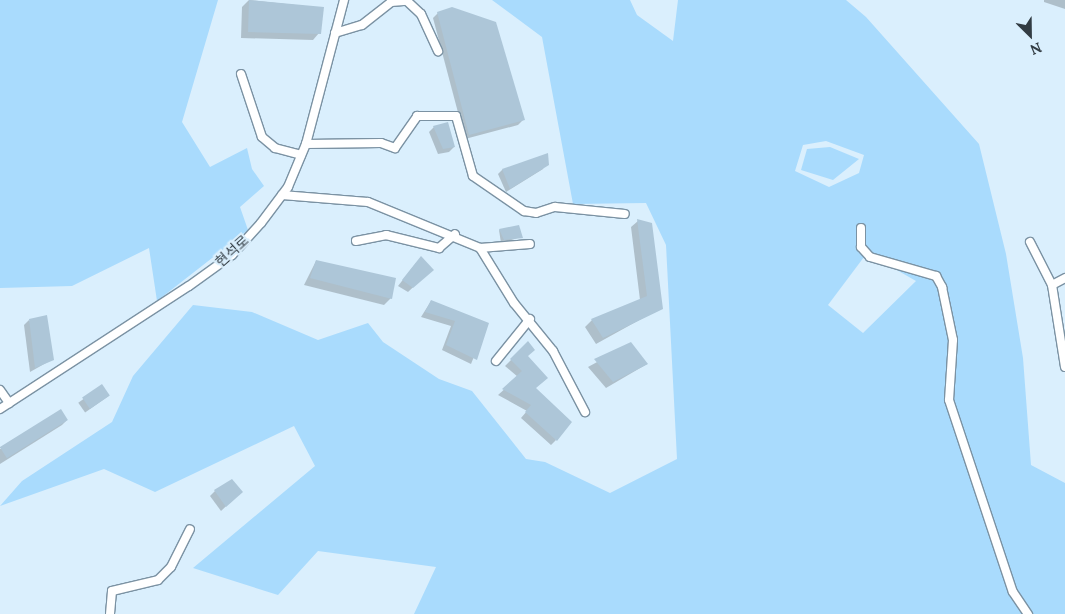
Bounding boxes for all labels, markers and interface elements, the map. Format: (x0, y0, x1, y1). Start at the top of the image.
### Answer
north arrow (1005, 10, 1055, 60)
text: N (1027, 38, 1044, 59)
street label: 현석로 (212, 232, 252, 270)

